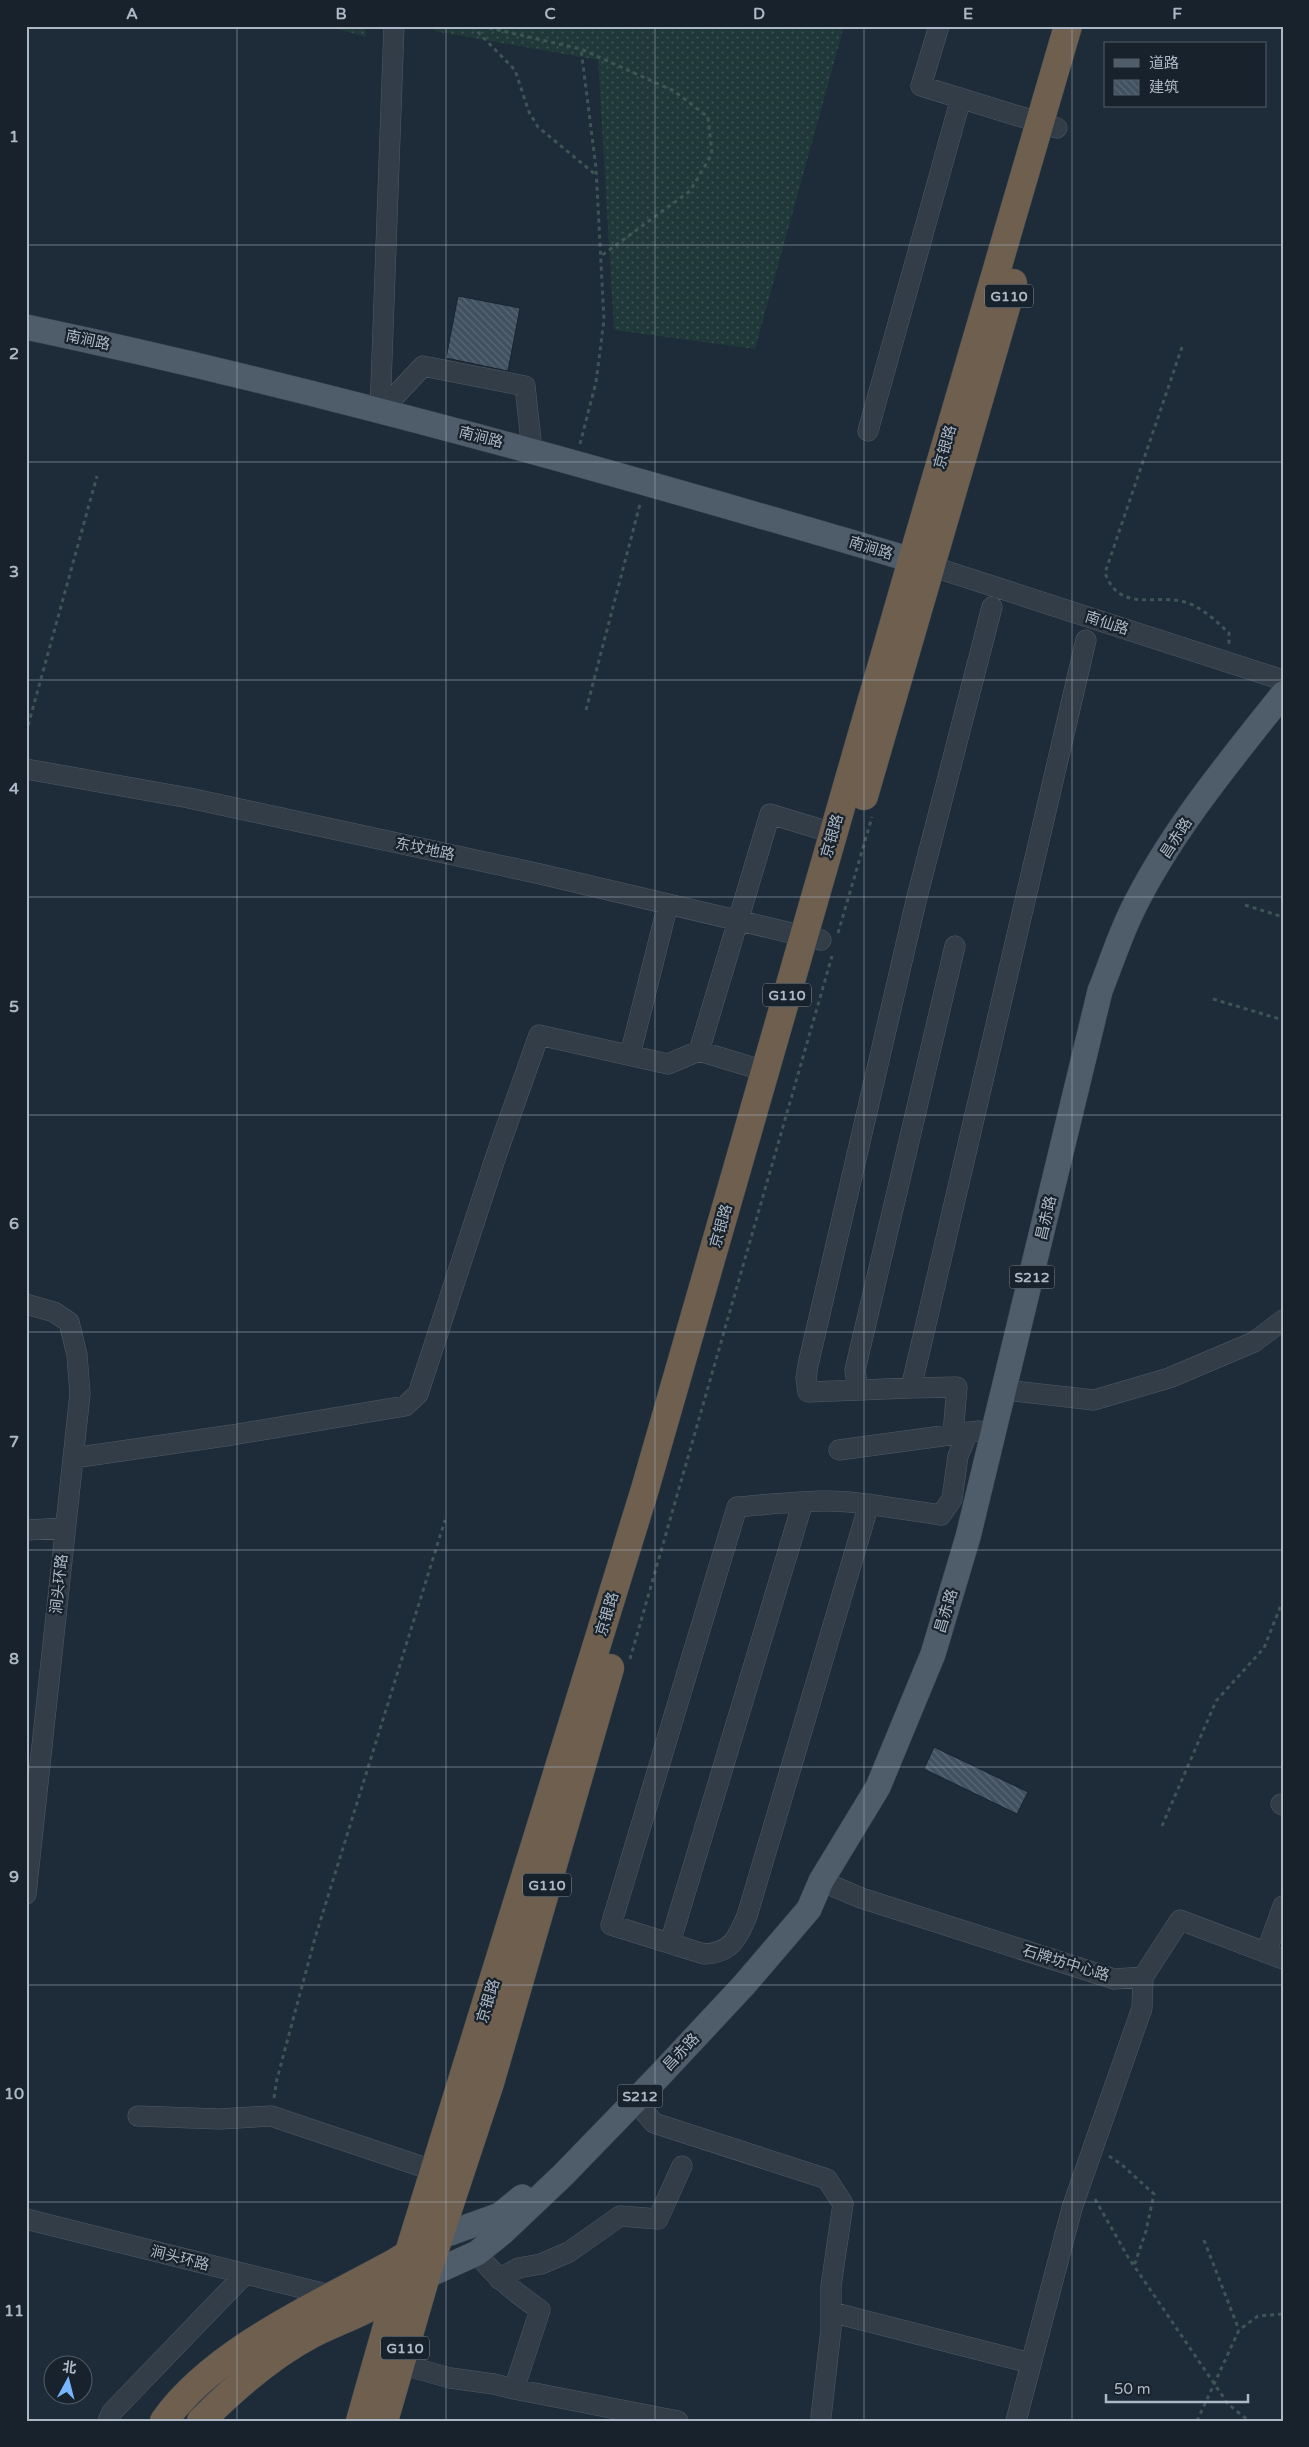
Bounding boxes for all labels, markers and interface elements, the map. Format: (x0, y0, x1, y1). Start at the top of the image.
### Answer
text: A (126, 4, 138, 24)
text: B (335, 4, 347, 24)
text: C (544, 4, 556, 24)
text: D (753, 4, 765, 24)
text: E (963, 4, 973, 24)
text: F (1172, 4, 1182, 24)
legend (1104, 42, 1266, 108)
text: 道路 (1149, 54, 1179, 72)
text: 建筑 (1149, 78, 1179, 96)
text: 1 (9, 127, 19, 147)
road number: G110 (985, 284, 1033, 308)
street label: 南涧路 (64, 327, 112, 353)
text: 2 (9, 344, 19, 364)
street label: 南涧路 (457, 423, 505, 451)
street label: 京银路 (930, 423, 960, 471)
street label: 南涧路 (847, 533, 895, 563)
text: 3 (9, 562, 19, 582)
street label: 南仙路 (1083, 607, 1131, 639)
text: 4 (9, 779, 19, 799)
street label: 京银路 (817, 812, 847, 860)
street label: 昌赤路 (1156, 814, 1196, 862)
street label: 东坟地路 (394, 834, 456, 864)
road number: G110 (763, 984, 811, 1006)
text: 5 (9, 997, 19, 1017)
street label: 昌赤路 (1032, 1194, 1060, 1242)
street label: 京银路 (706, 1202, 736, 1250)
text: 6 (9, 1214, 19, 1234)
road number: S212 (1010, 1266, 1054, 1288)
text: 7 (9, 1432, 19, 1452)
street label: 涧头环路 (47, 1553, 71, 1615)
street label: 昌赤路 (931, 1587, 961, 1635)
street label: 京银路 (592, 1590, 622, 1638)
text: 8 (9, 1649, 19, 1669)
text: 9 (9, 1867, 19, 1887)
road number: G110 (523, 1874, 571, 1896)
street label: 石牌坊中心路 (1020, 1941, 1112, 1985)
street label: 京银路 (473, 1977, 503, 2025)
street label: 昌赤路 (659, 2029, 703, 2075)
text: 10 (4, 2084, 24, 2104)
road number: S212 (618, 2084, 662, 2108)
street label: 涧头环路 (149, 2242, 211, 2274)
text: 11 (4, 2301, 24, 2321)
road number: G110 (381, 2336, 429, 2360)
north arrow (42, 2354, 92, 2404)
text: 北 (62, 2358, 78, 2377)
scale bar (1106, 2372, 1249, 2404)
text: 50 m (1114, 2380, 1151, 2398)

